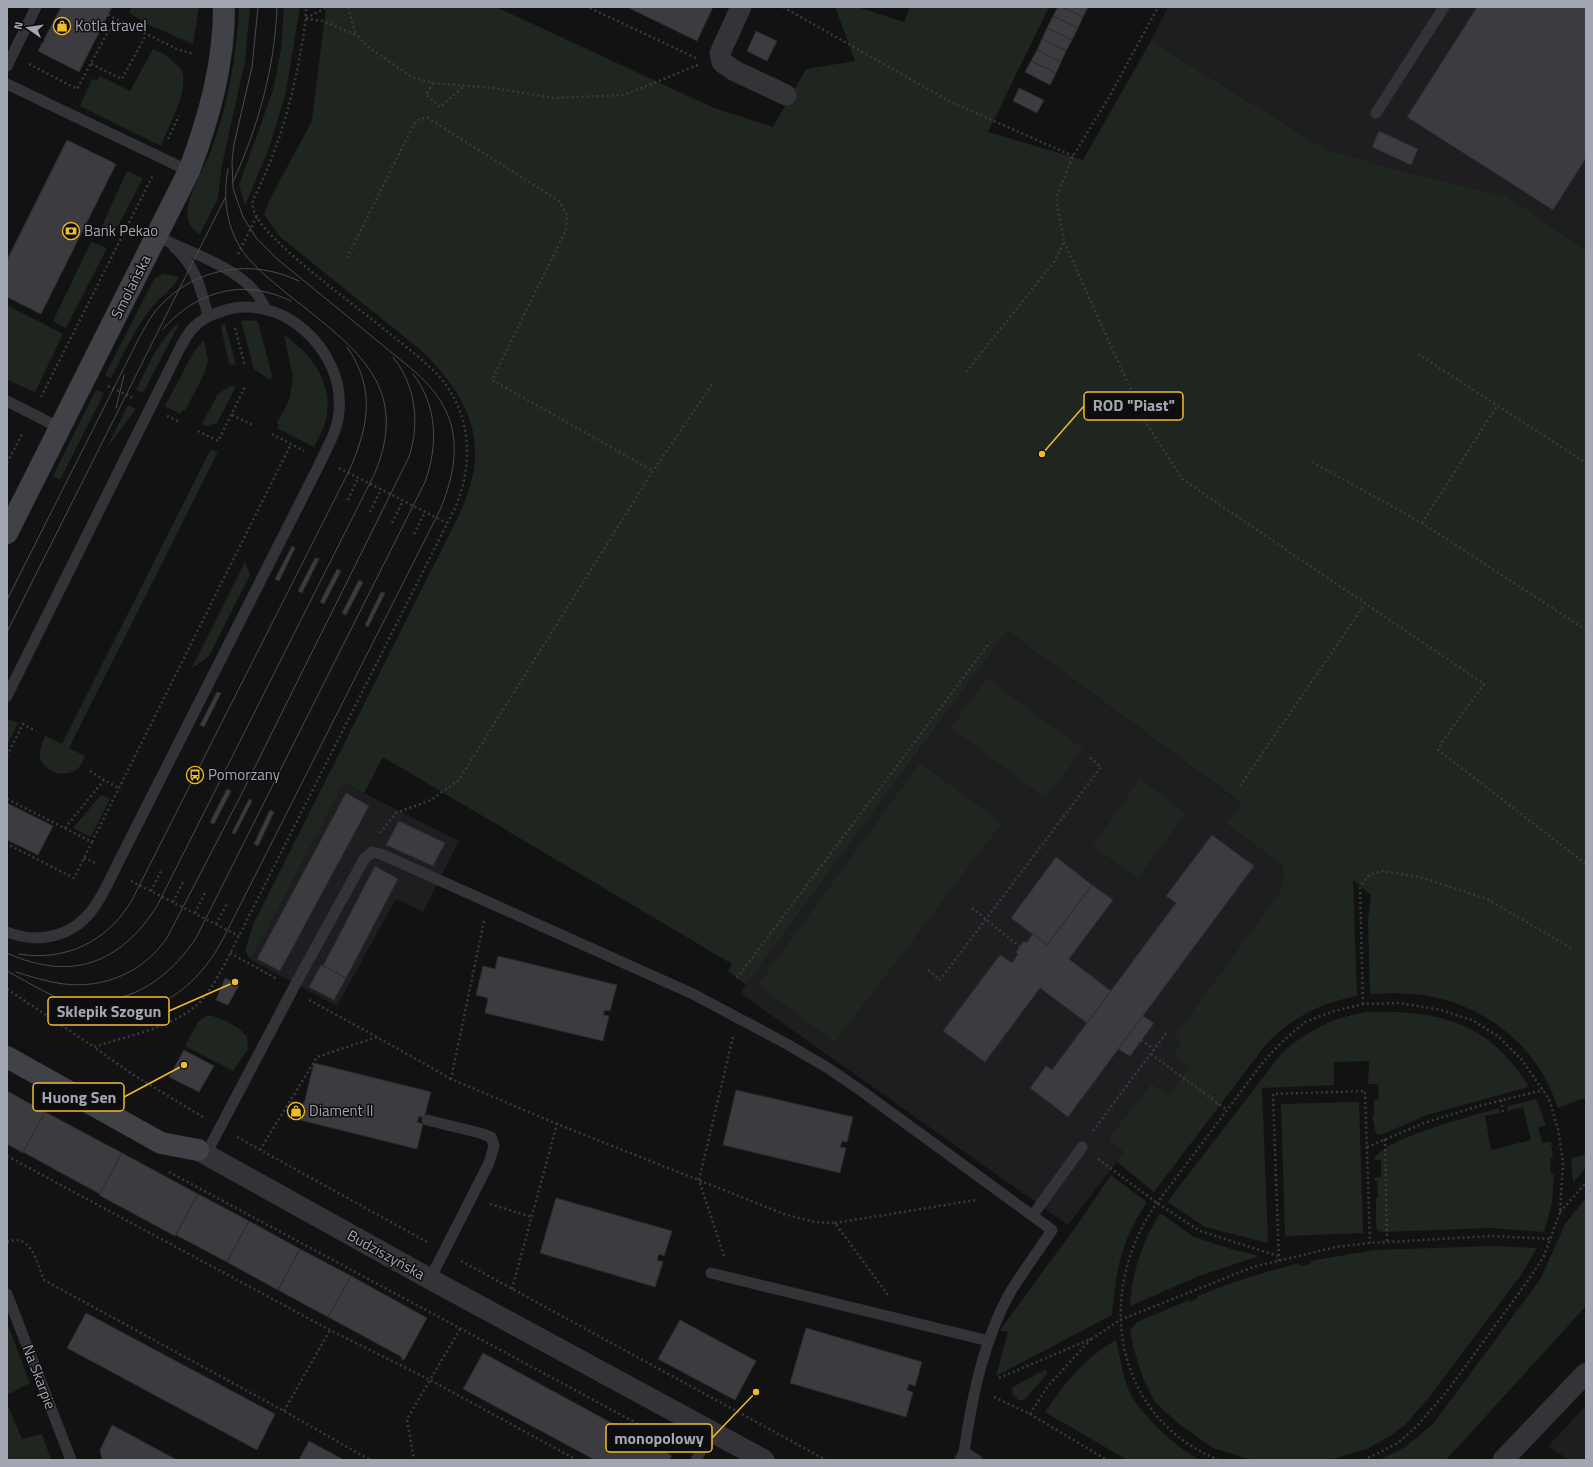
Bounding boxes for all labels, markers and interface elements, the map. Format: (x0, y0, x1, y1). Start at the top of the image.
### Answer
north arrow (8, 8, 48, 48)
place label: Kotla travel (75, 14, 147, 37)
shop icon: Kotla travel (52, 16, 72, 36)
text: N (10, 20, 27, 31)
place label: Bank Pekao (84, 219, 158, 242)
bank icon: Bank Pekao (61, 221, 81, 241)
street label: Smolańska (105, 250, 157, 323)
callout: ROD "Piast" (1084, 392, 1183, 420)
text: ROD "Piast" (1093, 393, 1175, 417)
place label: Pomorzany (208, 763, 280, 786)
bus stop icon: Pomorzany (185, 765, 205, 785)
callout: Sklepik Szogun (48, 997, 169, 1025)
text: Sklepik Szogun (57, 999, 161, 1023)
callout: Huong Sen (33, 1083, 124, 1111)
text: Huong Sen (42, 1085, 116, 1109)
place label: Diament II (309, 1099, 374, 1122)
shop icon: Diament II (286, 1101, 306, 1121)
street label: Budziszyńska (343, 1224, 430, 1286)
street label: Na Skarpie (17, 1341, 62, 1413)
callout: monopolowy (606, 1424, 712, 1452)
text: monopolowy (614, 1426, 704, 1450)

